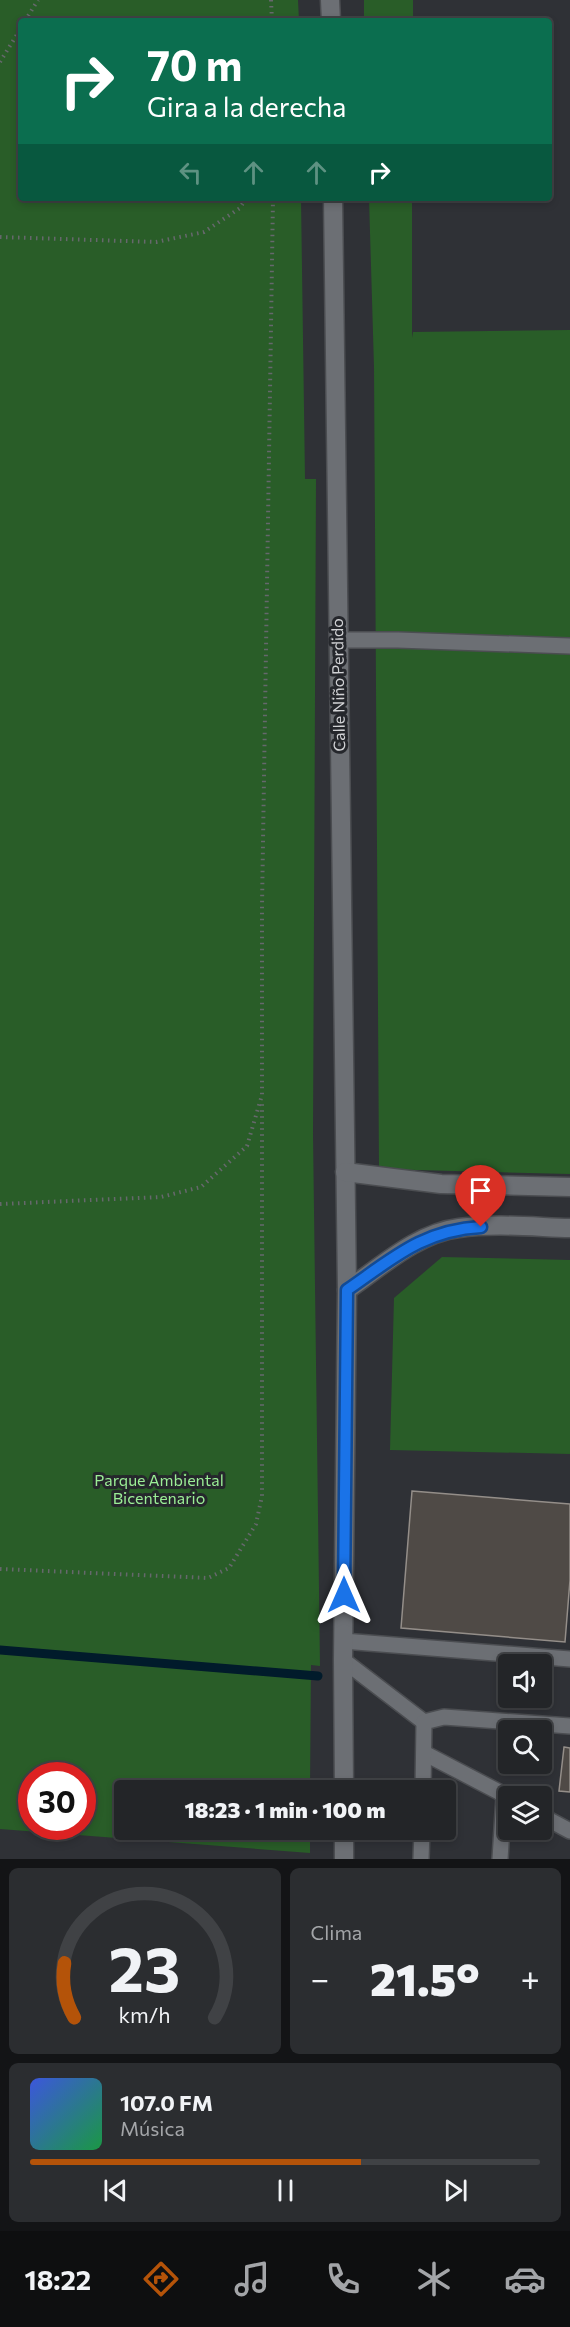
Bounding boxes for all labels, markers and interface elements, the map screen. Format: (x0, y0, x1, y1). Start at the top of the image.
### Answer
text: 70 m (147, 38, 242, 90)
icon: right (48, 42, 126, 120)
text: Gira a la derecha (147, 90, 346, 123)
icon: left (174, 156, 207, 189)
icon: ahead (237, 156, 270, 189)
icon: ahead (300, 156, 333, 189)
icon: right (363, 156, 396, 189)
street label: Calle Niño Perdido (327, 618, 348, 752)
pin (455, 1165, 506, 1227)
icon: arrive (464, 1174, 497, 1207)
park label: Parque Ambiental Bicentenario (94, 1470, 224, 1507)
position arrow (312, 1563, 376, 1627)
map controls (498, 1654, 552, 1840)
button: sound (498, 1654, 552, 1708)
button: search (498, 1720, 552, 1774)
speed limit sign: 30 (18, 1762, 96, 1840)
button: layers (498, 1786, 552, 1840)
text: 18:23 · 1 min · 100 m (185, 1796, 385, 1823)
text: Clima (311, 1920, 362, 1944)
text: 23 (109, 1929, 181, 2005)
text: 21.5° (370, 1950, 480, 2005)
text: − (311, 1957, 329, 1998)
text: + (521, 1957, 540, 1998)
text: km/h (119, 2001, 171, 2027)
text: 107.0 FM (120, 2089, 213, 2116)
text: Música (120, 2116, 185, 2140)
icon: previous (99, 2174, 132, 2207)
icon: pause (269, 2174, 302, 2207)
icon: next (439, 2174, 472, 2207)
icon: directions (140, 2258, 182, 2300)
icon: music (231, 2258, 273, 2300)
icon: phone (322, 2258, 364, 2300)
icon: climate (413, 2258, 455, 2300)
icon: car (504, 2258, 546, 2300)
text: 18:22 (24, 2263, 91, 2296)

